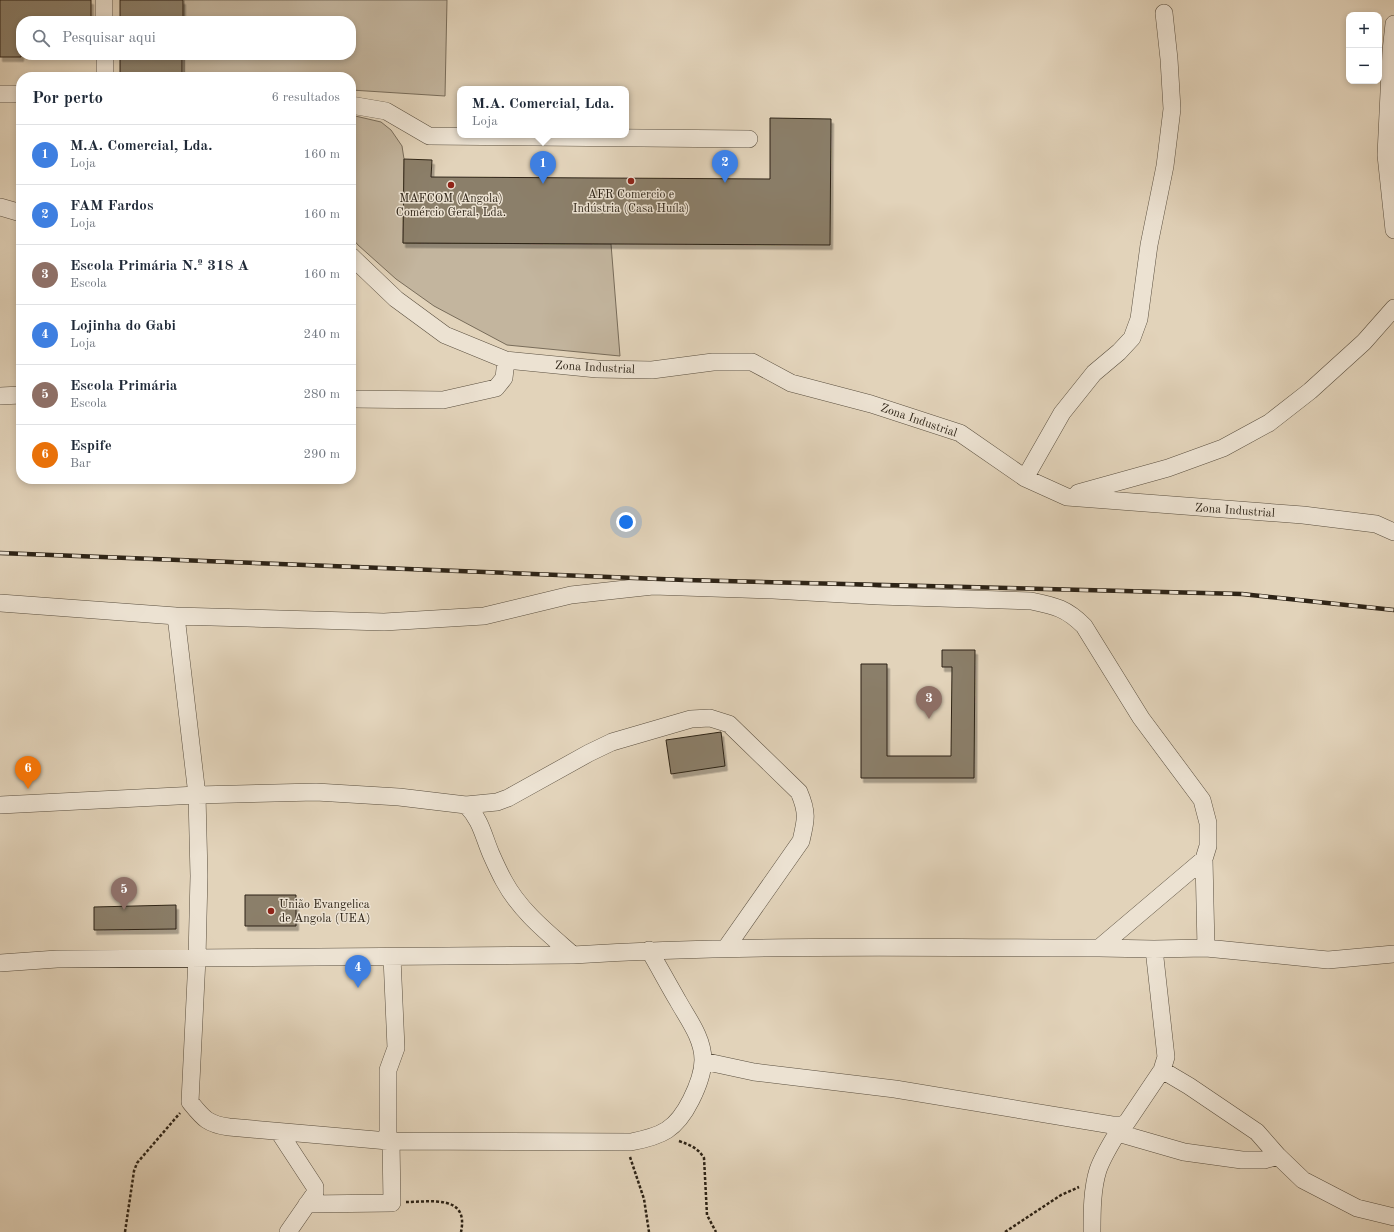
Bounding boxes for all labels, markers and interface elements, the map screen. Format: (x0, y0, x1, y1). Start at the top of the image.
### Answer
map controls (1346, 12, 1382, 84)
button: + (1346, 12, 1382, 48)
search box (16, 16, 356, 60)
icon: search (30, 27, 52, 49)
text: Pesquisar aqui (62, 31, 156, 46)
button: − (1346, 48, 1382, 84)
popup (457, 86, 629, 138)
text: Por perto (32, 90, 103, 107)
text: 6 resultados (272, 91, 340, 104)
text: M.A. Comercial, Lda. (472, 97, 614, 112)
text: Loja (472, 115, 498, 128)
text: M.A. Comercial, Lda. (70, 139, 212, 154)
text: 1 (41, 148, 49, 161)
text: 160 m (303, 148, 340, 161)
pin: 2 (712, 150, 738, 183)
pin: 1 (530, 151, 556, 184)
text: Loja (70, 157, 96, 170)
marker: AFR Comercio e Indústria (Casa Huíla) (626, 176, 636, 186)
marker: MAFCOM (Angola) Comércio Geral, Lda. (446, 180, 456, 190)
place label: AFR Comercio e Indústria (Casa Huíla) (573, 189, 689, 215)
place label: MAFCOM (Angola) Comércio Geral, Lda. (396, 192, 506, 219)
text: FAM Fardos (70, 199, 153, 214)
text: 2 (41, 208, 49, 221)
text: 160 m (303, 208, 340, 221)
text: Loja (70, 217, 96, 230)
text: Escola Primária N.º 318 A (70, 259, 249, 274)
text: 3 (41, 268, 49, 281)
text: 160 m (303, 268, 340, 281)
text: Escola (70, 277, 107, 290)
text: Lojinha do Gabi (70, 319, 176, 334)
text: 4 (41, 328, 49, 341)
text: 240 m (303, 328, 340, 341)
text: Loja (70, 337, 96, 350)
street label: Zona Industrial (555, 360, 635, 376)
text: Escola Primária (70, 379, 178, 394)
text: 5 (41, 388, 49, 401)
text: 280 m (303, 388, 340, 401)
text: Escola (70, 397, 107, 410)
street label: Zona Industrial (879, 402, 959, 440)
text: Espife (70, 439, 112, 454)
text: 6 (41, 448, 49, 461)
text: 290 m (303, 448, 340, 461)
text: Bar (70, 457, 91, 470)
street label: Zona Industrial (1195, 502, 1275, 520)
your location (616, 512, 636, 532)
pin: 3 (916, 686, 942, 719)
pin: 6 (15, 756, 41, 789)
pin: 5 (111, 877, 137, 910)
place label: União Evangelica de Angola (UEA) (279, 899, 370, 925)
marker: União Evangelica de Angola (UEA) (266, 906, 276, 916)
pin: 4 (345, 955, 371, 988)

